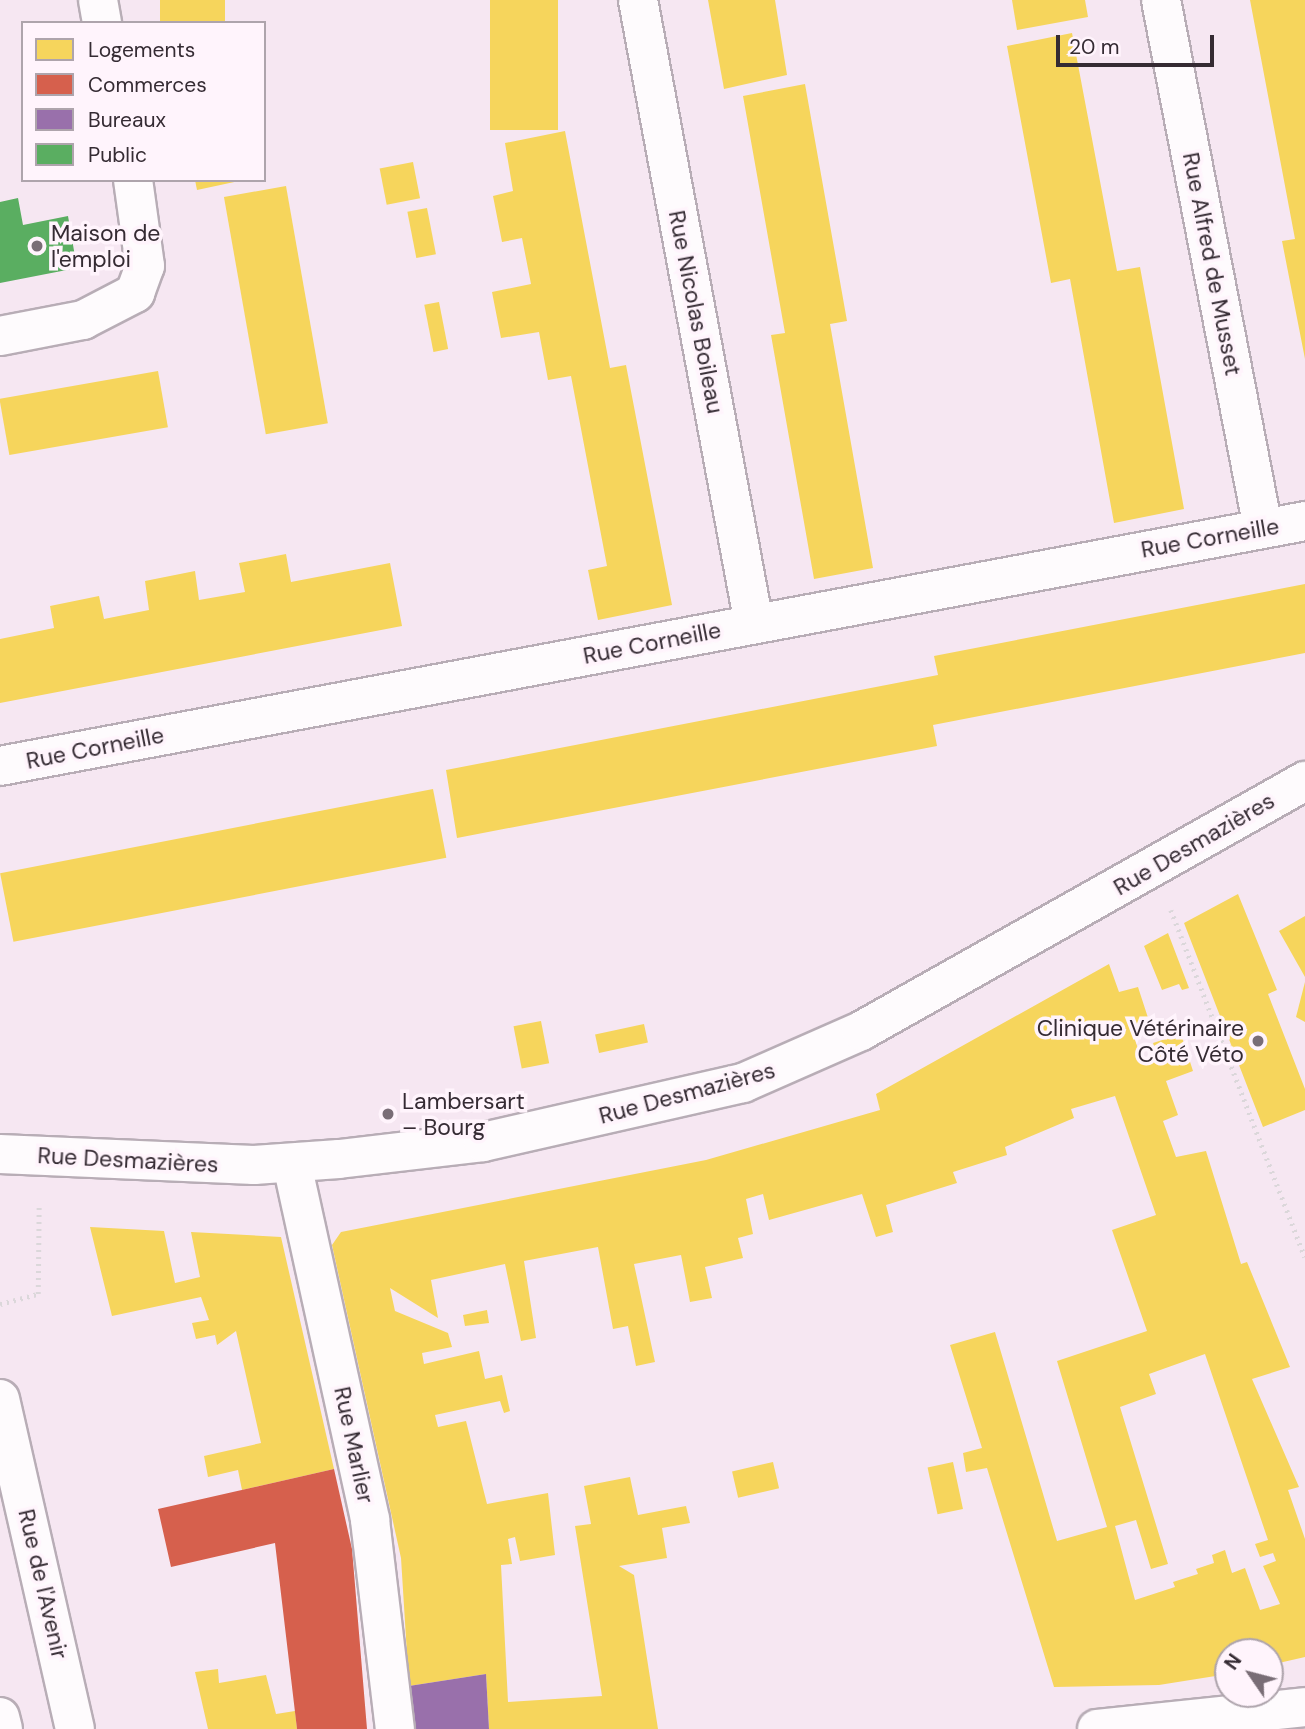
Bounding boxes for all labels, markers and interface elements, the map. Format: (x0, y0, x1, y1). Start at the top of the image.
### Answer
legend (21, 21, 266, 182)
scale bar (1060, 21, 1218, 65)
text: 20 m (1069, 33, 1120, 61)
text: Logements (88, 36, 195, 64)
text: Commerces (88, 71, 207, 99)
text: Bureaux (88, 106, 166, 134)
text: Public (88, 141, 147, 169)
street label: Rue Alfred de Musset (1177, 150, 1247, 378)
street label: Rue Nicolas Boileau (663, 208, 729, 416)
place label: Maison de l'emploi (51, 219, 160, 273)
marker: Maison de l'emploi (29, 238, 45, 254)
street label: Rue Corneille (1139, 512, 1281, 564)
street label: Rue Corneille (581, 616, 723, 670)
street label: Rue Corneille (24, 721, 166, 775)
street label: Rue Desmazières (1109, 787, 1279, 901)
place label: Clinique Vétérinaire Côté Véto (1037, 1014, 1244, 1068)
marker: Clinique Vétérinaire Côté Véto (1250, 1033, 1266, 1049)
street label: Rue Desmazières (596, 1056, 778, 1130)
place label: Lambersart – Bourg (402, 1087, 525, 1141)
marker: Lambersart – Bourg (380, 1106, 396, 1122)
street label: Rue Desmazières (37, 1141, 219, 1179)
street label: Rue Marlier (328, 1384, 380, 1506)
street label: Rue de l'Avenir (12, 1506, 74, 1662)
north arrow (1214, 1638, 1284, 1708)
text: N (1219, 1649, 1247, 1675)

